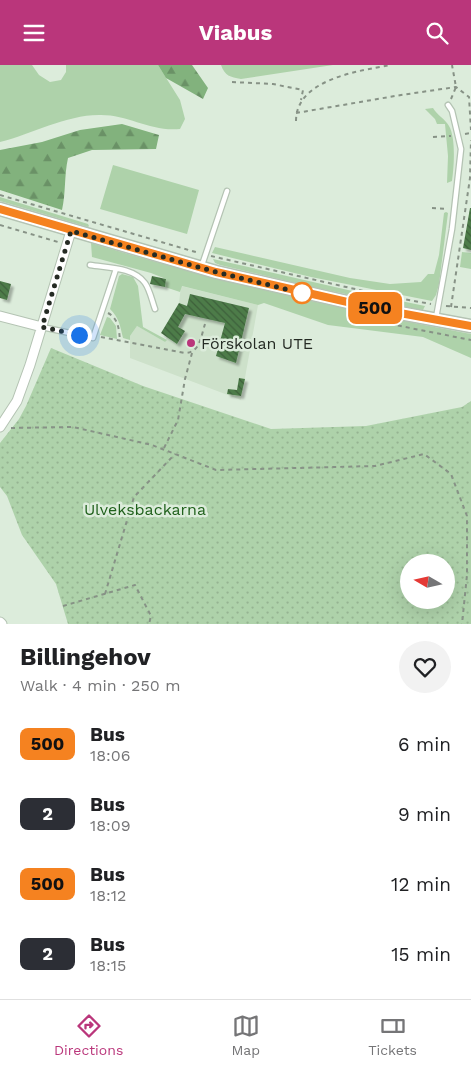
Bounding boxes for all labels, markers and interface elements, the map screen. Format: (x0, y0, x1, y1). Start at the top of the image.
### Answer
icon: menu (20, 19, 48, 47)
icon: search (423, 19, 451, 47)
text: Viabus (199, 20, 272, 45)
unlabelled marker (291, 282, 313, 304)
line badge: 500 (346, 292, 404, 324)
text: 500 (358, 297, 392, 318)
your location (67, 323, 92, 348)
place label: Förskolan UTE (201, 334, 313, 353)
marker: Förskolan UTE (185, 337, 197, 349)
park label: Ulveksbackarna (84, 500, 206, 519)
north arrow (400, 554, 455, 609)
map controls (400, 554, 455, 609)
button: heart (399, 641, 451, 693)
text: Billingehov (20, 643, 151, 671)
text: Walk · 4 min · 250 m (20, 676, 180, 695)
text: Bus (90, 723, 125, 746)
text: 500 (31, 733, 64, 754)
text: 6 min (398, 733, 451, 756)
text: 18:06 (90, 746, 131, 765)
text: Bus (90, 793, 125, 816)
text: 2 (42, 803, 53, 824)
text: 9 min (398, 803, 451, 826)
text: 18:09 (90, 816, 131, 835)
text: Bus (90, 863, 125, 886)
text: 500 (31, 873, 64, 894)
text: 12 min (391, 873, 451, 896)
text: 18:12 (90, 886, 126, 905)
text: Bus (90, 933, 125, 956)
text: 2 (42, 943, 53, 964)
text: 15 min (391, 943, 451, 966)
text: 18:15 (90, 956, 126, 975)
tab: Directions (54, 1012, 123, 1058)
tab: Map (232, 1012, 260, 1058)
tab: Tickets (368, 1012, 417, 1058)

